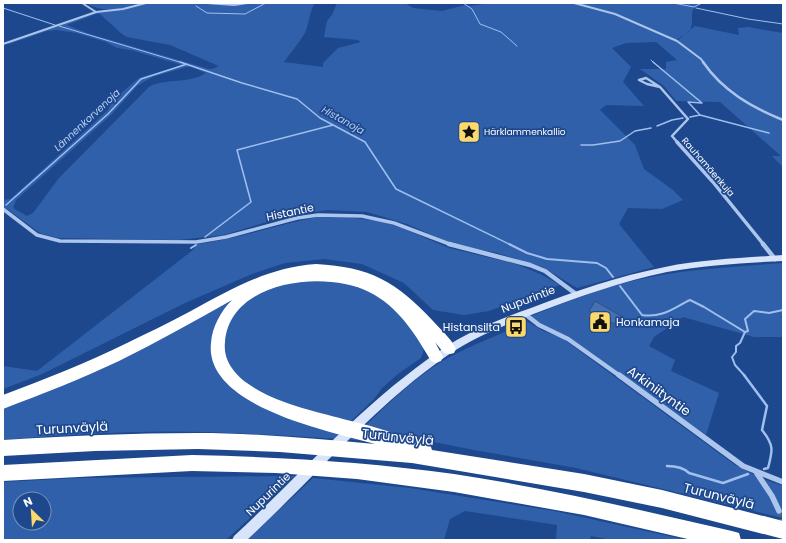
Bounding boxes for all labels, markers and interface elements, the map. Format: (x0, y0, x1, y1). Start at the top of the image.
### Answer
water label: Lännenkorvenoja (51, 85, 124, 155)
water label: Histanoja (319, 102, 367, 138)
place icon: Härklammenkallio (456, 119, 482, 145)
place label: Härklammenkallio (484, 126, 566, 138)
street label: Rauhamäenkuja (679, 135, 737, 199)
street label: Histantie (265, 199, 315, 225)
street label: Nupurintie (499, 281, 557, 317)
public building icon: Honkamaja (587, 309, 613, 335)
bus stop icon: Histansilta (503, 314, 529, 340)
place label: Honkamaja (616, 314, 680, 330)
place label: Histansilta (443, 319, 500, 335)
street label: Arkiniityntie (623, 361, 695, 421)
street label: Turunväylä (35, 417, 109, 439)
street label: Turunväylä (361, 424, 435, 450)
street label: Nupurintie (242, 468, 294, 519)
street label: Turunväylä (682, 478, 756, 514)
north arrow (12, 491, 52, 531)
text: N (21, 493, 35, 511)

